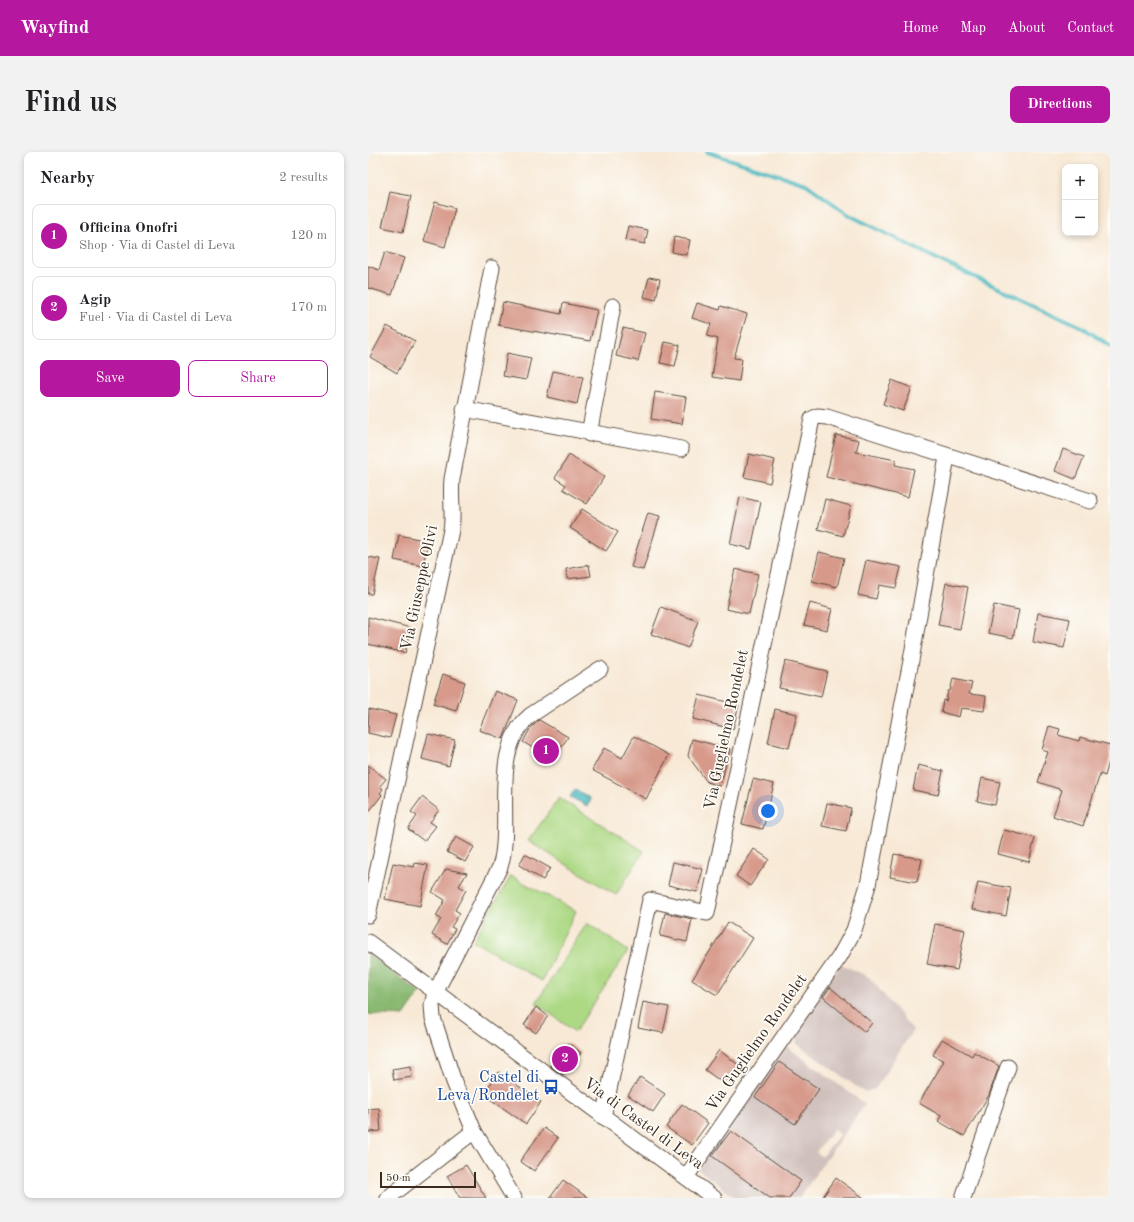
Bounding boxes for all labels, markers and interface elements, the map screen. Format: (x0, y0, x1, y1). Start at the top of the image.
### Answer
text: Wayfind (20, 19, 89, 38)
text: Home (903, 21, 938, 35)
text: Map (960, 21, 986, 35)
text: About (1008, 21, 1045, 35)
text: Contact (1067, 21, 1114, 35)
button: Directions (1010, 86, 1110, 123)
text: Find us (24, 90, 117, 118)
map controls (1062, 164, 1098, 236)
button: + (1062, 164, 1098, 200)
text: Nearby (40, 170, 95, 187)
text: 2 results (279, 171, 328, 184)
button: − (1062, 200, 1098, 236)
text: Officina Onofri (79, 221, 178, 236)
text: 1 (50, 229, 58, 242)
text: 120 m (290, 229, 327, 242)
text: Shop · Via di Castel di Leva (79, 239, 235, 252)
text: Agip (79, 293, 111, 308)
text: 2 (50, 301, 58, 314)
text: 170 m (290, 301, 327, 314)
text: Fuel · Via di Castel di Leva (79, 311, 232, 324)
button: Save (40, 360, 180, 397)
button: Share (188, 360, 328, 397)
street label: Via Giuseppe Olivi (399, 524, 441, 652)
street label: Via Guglielmo Rondelet (702, 648, 752, 812)
pin: 1 (533, 736, 559, 766)
your location (758, 801, 778, 821)
street label: Via Guglielmo Rondelet (704, 971, 811, 1115)
pin: 2 (552, 1044, 578, 1074)
place label: Castel di Leva/Rondelet (437, 1070, 539, 1104)
street label: Via di Castel di Leva (580, 1075, 706, 1173)
bus stop icon: Castel di Leva/Rondelet (542, 1078, 560, 1096)
scale bar (380, 1170, 476, 1189)
text: 50 m (386, 1173, 411, 1184)

